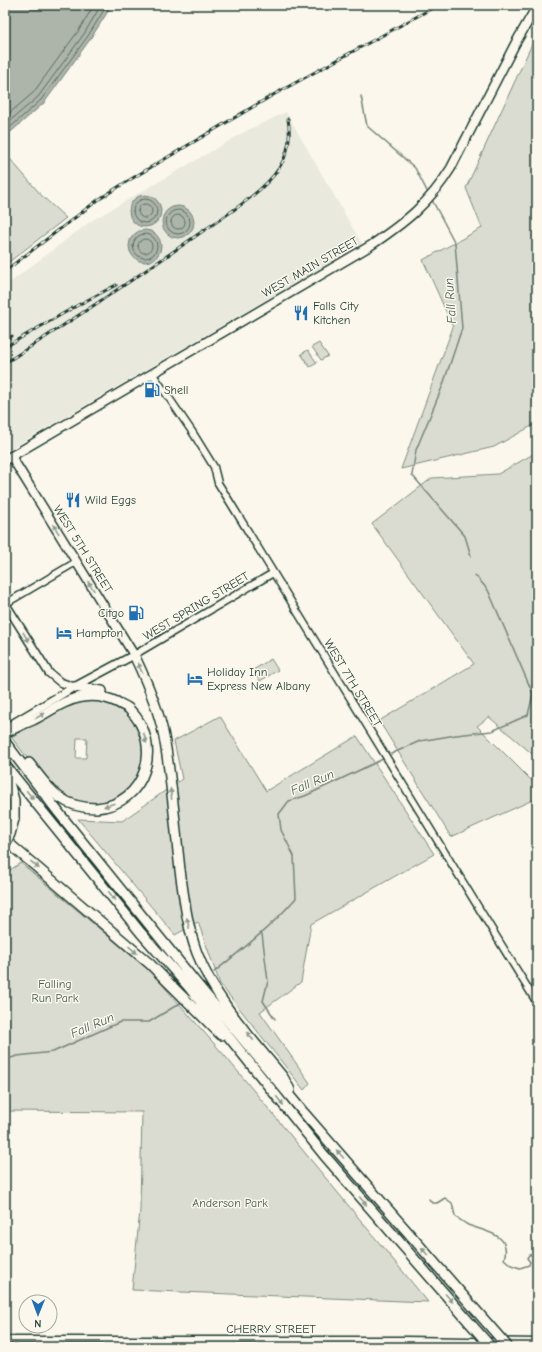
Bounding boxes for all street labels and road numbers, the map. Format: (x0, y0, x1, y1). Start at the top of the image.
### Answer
street label: WEST MAIN STREET (259, 233, 361, 300)
street label: WEST 5TH STREET (50, 503, 116, 596)
street label: WEST SPRING STREET (141, 568, 252, 643)
street label: WEST 7TH STREET (321, 637, 385, 730)
street label: CHERRY STREET (226, 1322, 316, 1336)

